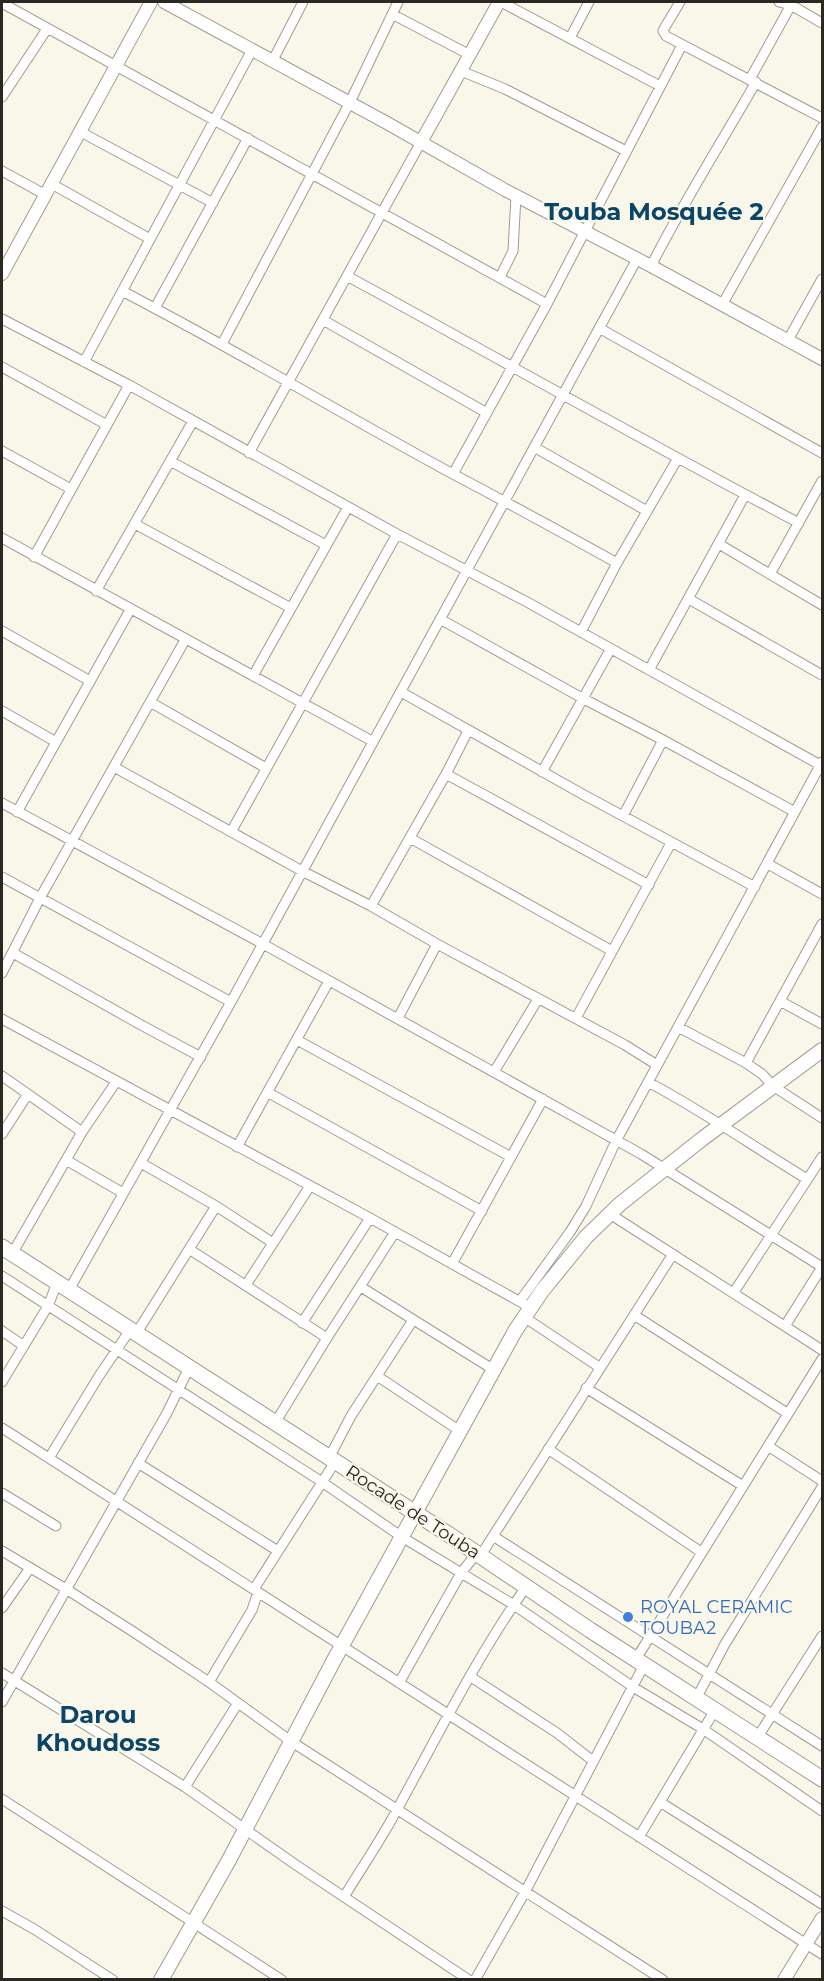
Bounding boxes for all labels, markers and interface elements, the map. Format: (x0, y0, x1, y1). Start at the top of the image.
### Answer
district label: Touba Mosquée 2 (544, 197, 764, 226)
street label: Rocade de Touba (342, 1460, 484, 1564)
place label: ROYAL CERAMIC TOUBA2 (640, 1596, 793, 1639)
marker: ROYAL CERAMIC TOUBA2 (621, 1610, 635, 1624)
district label: Darou Khoudoss (36, 1700, 160, 1757)

